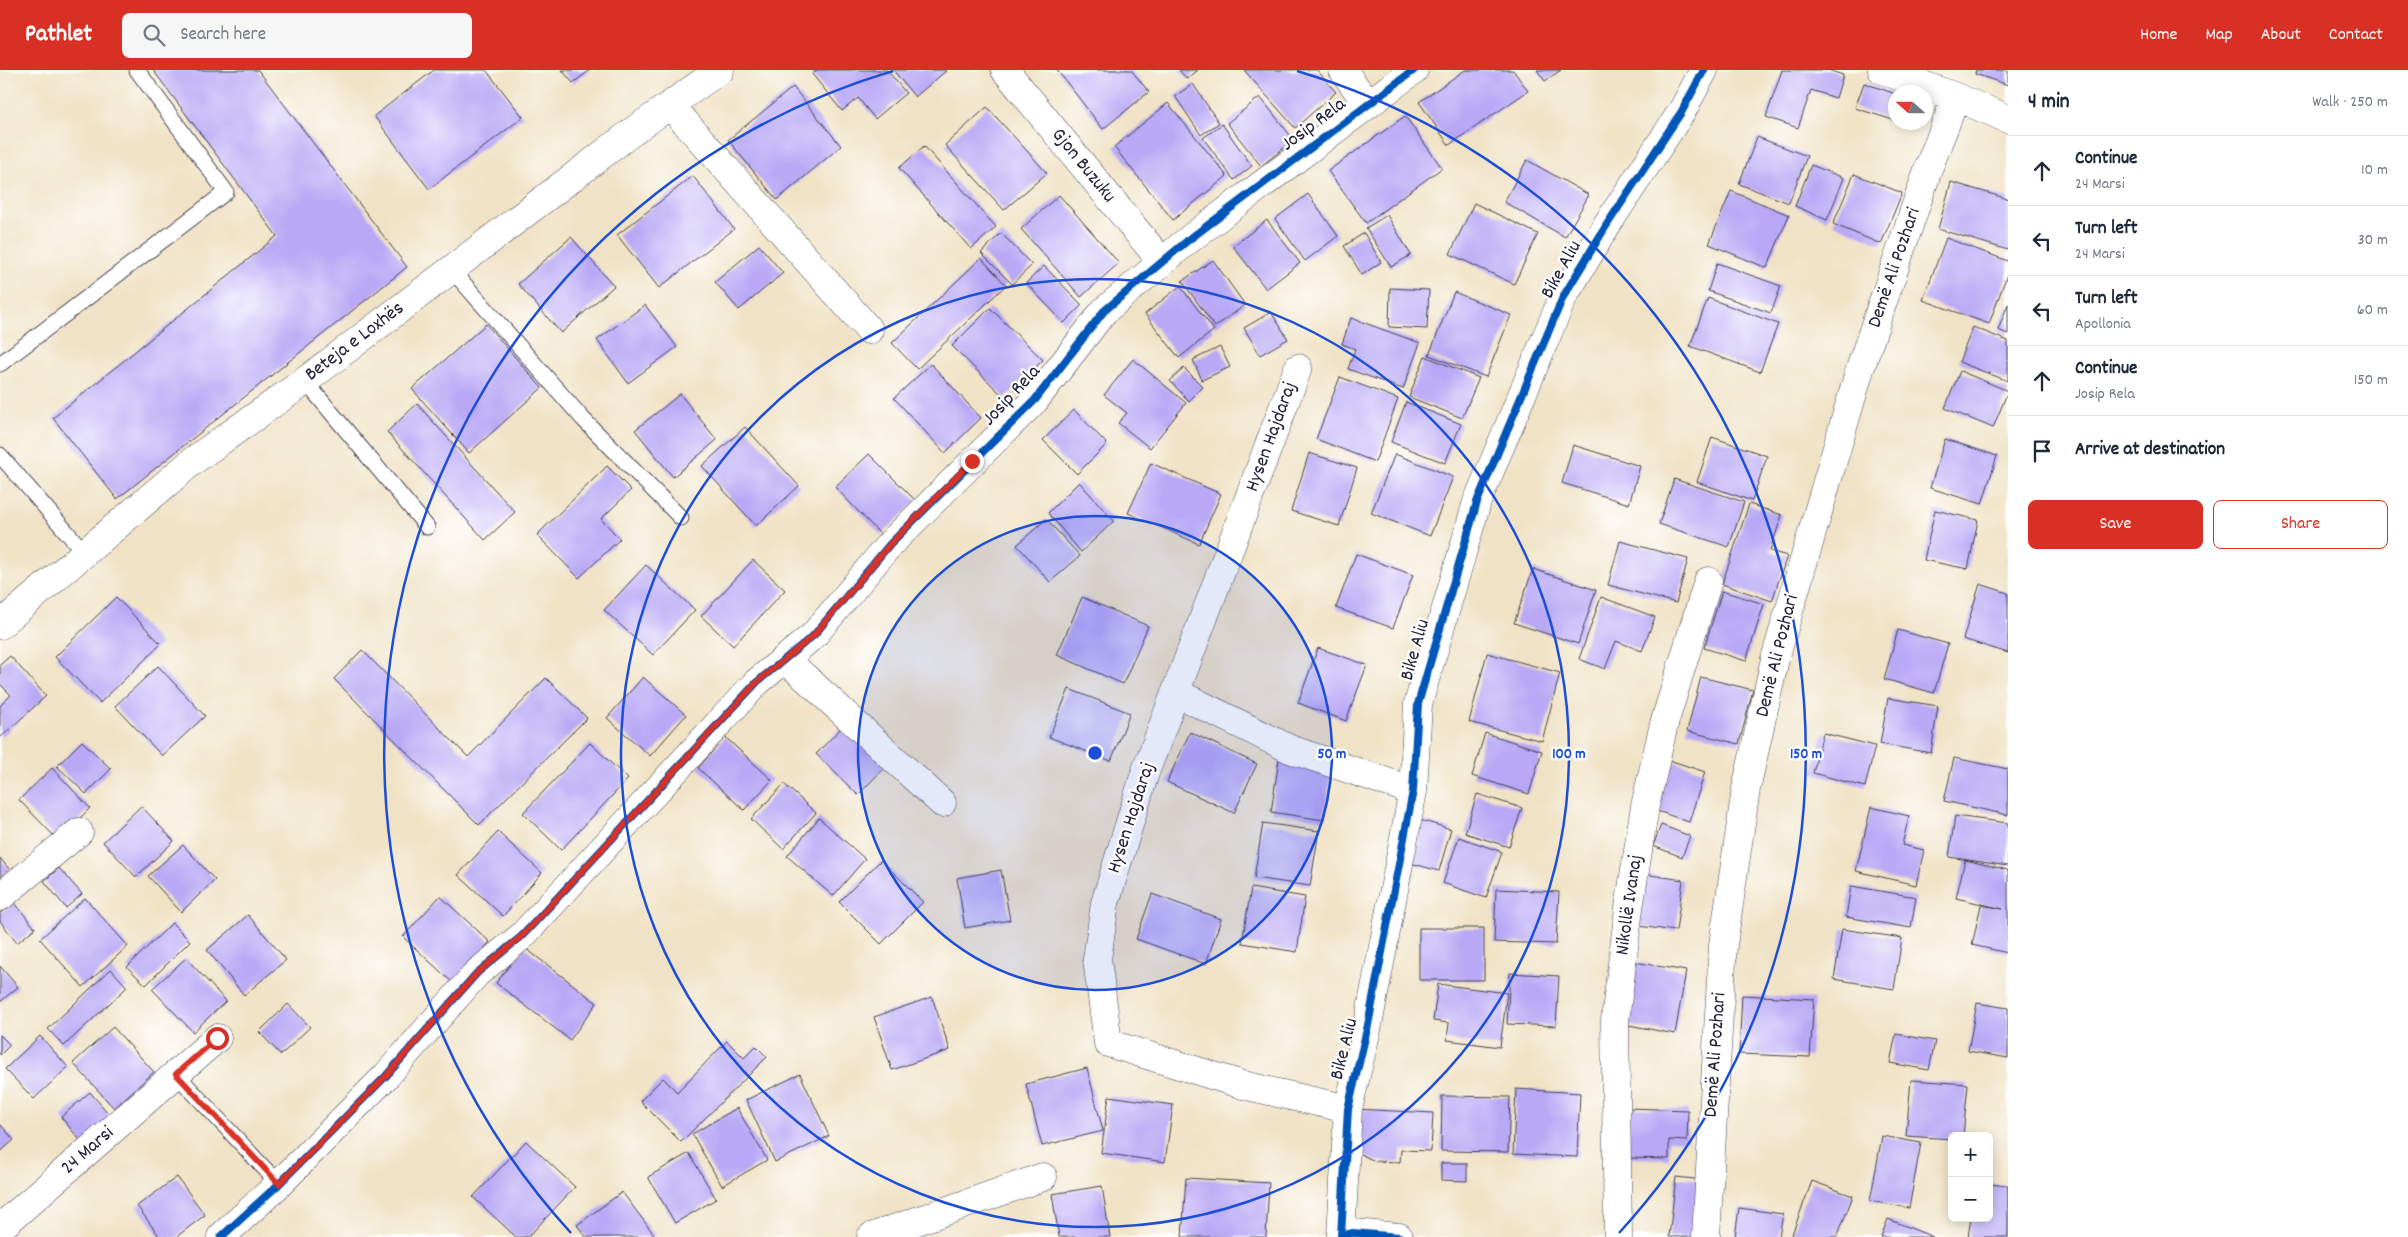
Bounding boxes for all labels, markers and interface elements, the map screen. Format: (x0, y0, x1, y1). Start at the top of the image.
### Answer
search box (122, 13, 472, 58)
text: Pathlet (25, 18, 92, 52)
icon: search (140, 21, 168, 49)
text: Search here (180, 22, 266, 49)
text: Home (2140, 23, 2177, 48)
text: Map (2205, 23, 2233, 48)
text: About (2261, 23, 2301, 48)
text: Contact (2329, 23, 2383, 48)
north arrow (1888, 85, 1933, 130)
text: 4 min (2028, 88, 2070, 118)
street label: Josip Rela (1276, 91, 1353, 159)
text: Walk · 250 m (2312, 91, 2388, 114)
street label: Gjon Buzuku (1044, 123, 1122, 209)
text: Continue (2075, 146, 2137, 173)
icon: ahead (2028, 157, 2056, 185)
text: 10 m (2361, 159, 2388, 182)
text: 24 Marsi (2075, 173, 2125, 196)
street label: Demë Ali Pozhari (1861, 204, 1929, 332)
text: Turn left (2075, 216, 2138, 243)
icon: left (2028, 227, 2056, 255)
text: 30 m (2358, 229, 2388, 252)
street label: Bike Aliu (1535, 236, 1589, 304)
text: 24 Marsi (2075, 243, 2125, 266)
text: Turn left (2075, 286, 2138, 313)
street label: Beteja e Loxhës (300, 295, 410, 389)
icon: left (2028, 297, 2056, 325)
text: 60 m (2357, 299, 2388, 322)
text: Apollonia (2075, 313, 2131, 336)
text: Continue (2075, 356, 2137, 383)
street label: Josip Rela (976, 359, 1048, 433)
icon: ahead (2028, 367, 2056, 395)
text: 150 m (2354, 369, 2388, 392)
street label: Hysen Hajdaraj (1239, 378, 1305, 496)
text: Josip Rela (2075, 383, 2135, 406)
icon: arrive (2028, 437, 2056, 465)
text: Arrive at destination (2075, 437, 2225, 464)
route end (961, 450, 984, 473)
button: Save (2028, 500, 2203, 549)
button: Share (2213, 500, 2388, 549)
street label: Demë Ali Pozhari (1749, 592, 1807, 720)
street label: Bike Aliu (1394, 616, 1438, 684)
centre of rings (1086, 744, 1104, 762)
text: 50 m (1318, 744, 1346, 766)
text: 100 m (1552, 744, 1586, 766)
text: 150 m (1790, 744, 1822, 766)
street label: Hysen Hajdaraj (1101, 759, 1163, 877)
street label: Nikollë Ivanaj (1609, 853, 1651, 957)
street label: Demë Ali Pozhari (1698, 991, 1734, 1118)
street label: Bike Aliu (1324, 1015, 1366, 1083)
route start (206, 1027, 229, 1050)
street label: 24 Marsi (55, 1120, 121, 1182)
map controls (1948, 1132, 1993, 1222)
button: + (1948, 1132, 1993, 1177)
button: − (1948, 1177, 1993, 1222)

